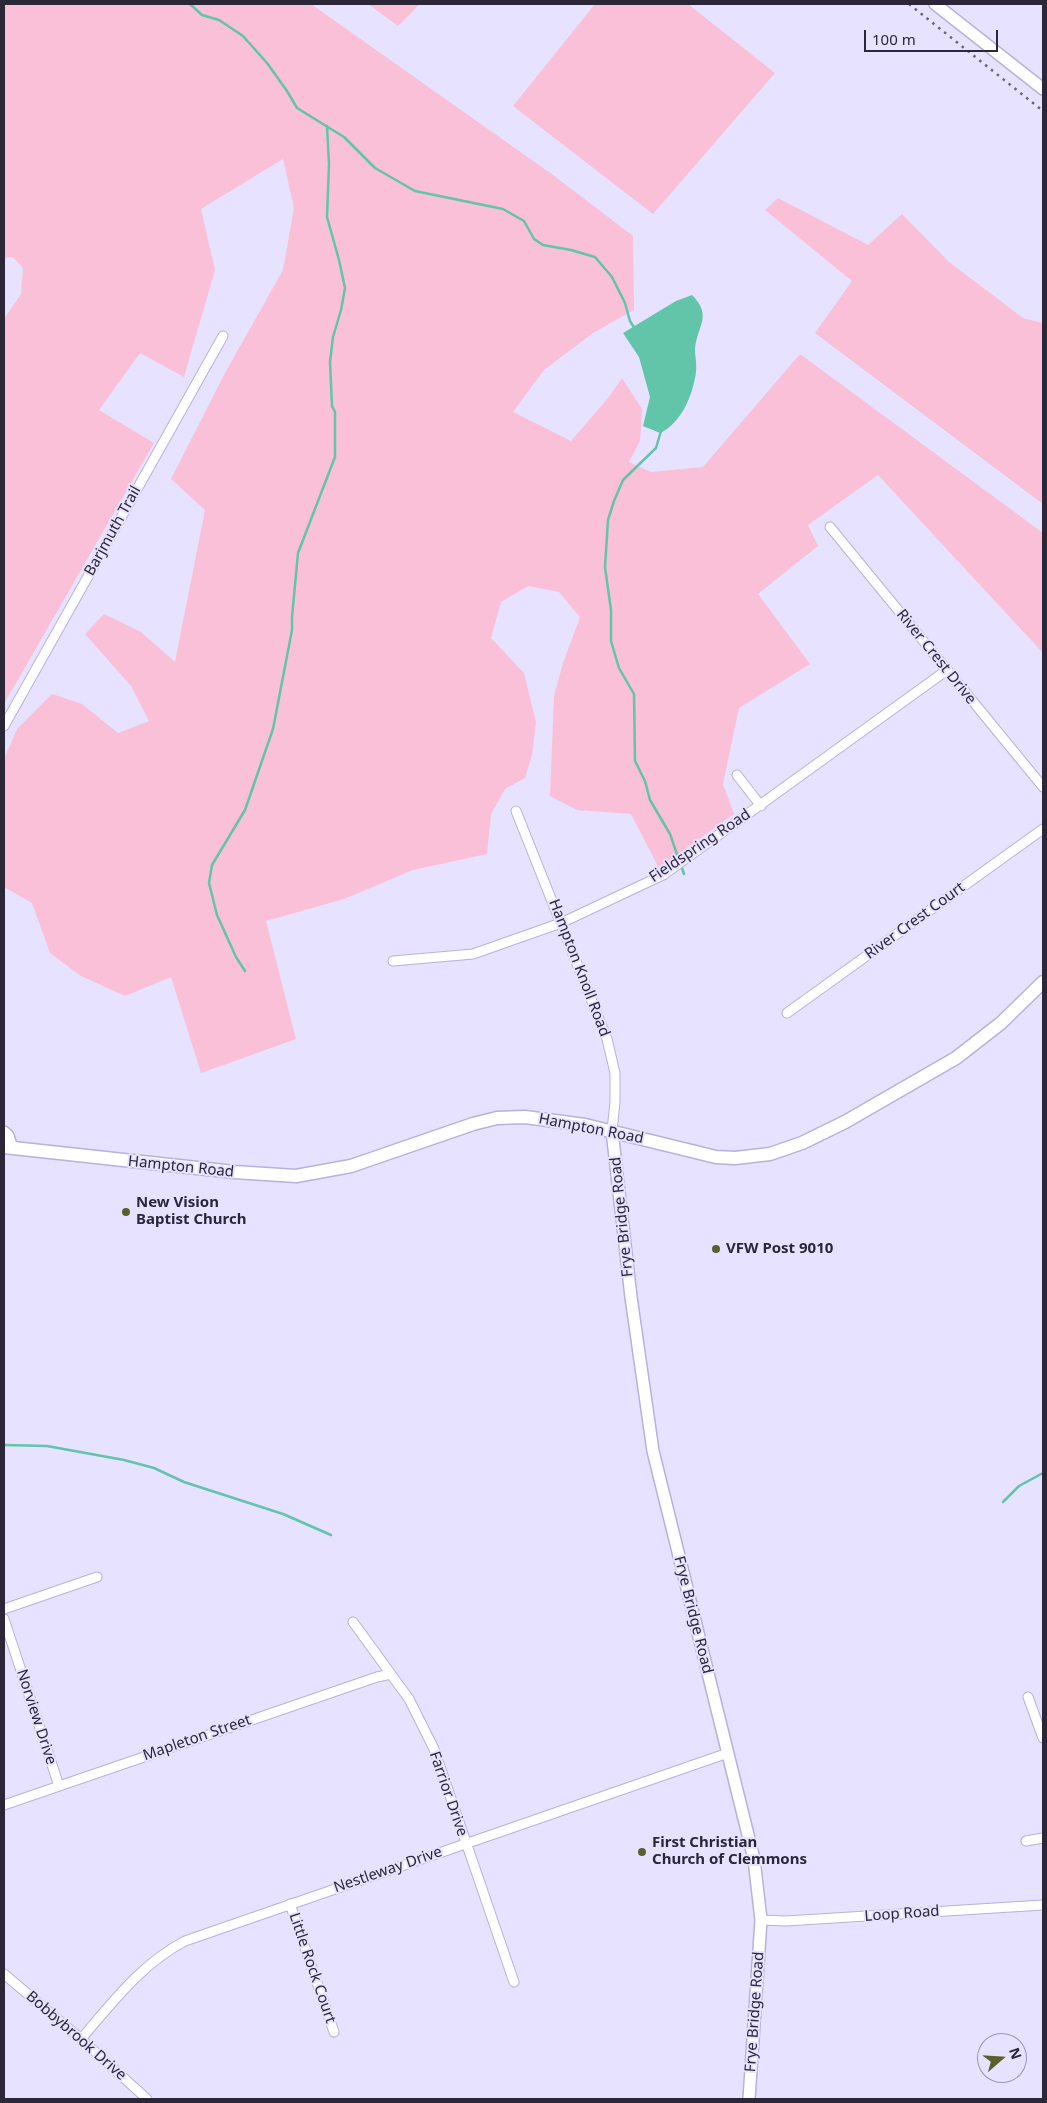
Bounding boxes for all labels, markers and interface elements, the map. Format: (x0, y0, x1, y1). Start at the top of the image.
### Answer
scale bar (867, 20, 1001, 52)
text: 100 m (872, 29, 916, 49)
street label: Barjmuth Trail (81, 483, 145, 579)
street label: River Crest Drive (892, 606, 980, 708)
street label: Fieldspring Road (646, 806, 754, 886)
street label: River Crest Court (862, 879, 968, 963)
street label: Hampton Knoll Road (544, 897, 614, 1039)
street label: Hampton Road (537, 1110, 645, 1148)
street label: Hampton Road (127, 1152, 235, 1182)
street label: Frye Bridge Road (607, 1156, 637, 1278)
place label: New Vision Baptist Church (136, 1194, 246, 1229)
marker: New Vision Baptist Church (120, 1206, 132, 1218)
place label: VFW Post 9010 (726, 1240, 833, 1258)
marker: VFW Post 9010 (710, 1243, 722, 1255)
street label: Frye Bridge Road (670, 1554, 716, 1676)
street label: Norview Drive (12, 1667, 60, 1767)
street label: Mapleton Street (141, 1711, 253, 1765)
street label: Farrior Drive (425, 1749, 471, 1839)
place label: First Christian Church of Clemmons (652, 1834, 807, 1869)
street label: Nestleway Drive (331, 1843, 445, 1897)
marker: First Christian Church of Clemmons (636, 1846, 648, 1858)
street label: Loop Road (864, 1902, 940, 1926)
street label: Little Rock Court (285, 1910, 339, 2026)
street label: Frye Bridge Road (742, 1951, 768, 2073)
street label: Bobbybrook Drive (22, 1988, 130, 2084)
north arrow (977, 2033, 1027, 2083)
text: N (1005, 2045, 1027, 2062)

